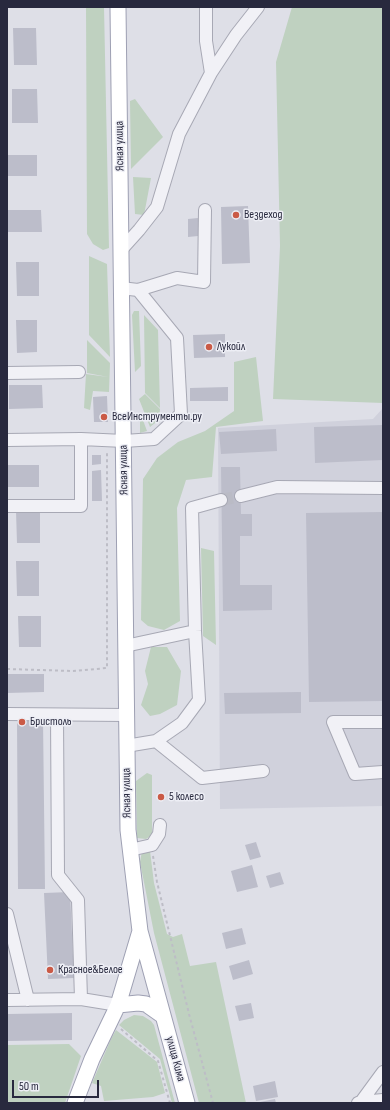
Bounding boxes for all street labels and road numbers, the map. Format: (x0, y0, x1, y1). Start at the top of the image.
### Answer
street label: Ясная улица (112, 121, 128, 171)
street label: Ясная улица (116, 445, 132, 495)
street label: Ясная улица (119, 768, 135, 818)
street label: улица Кима (162, 1035, 188, 1083)

